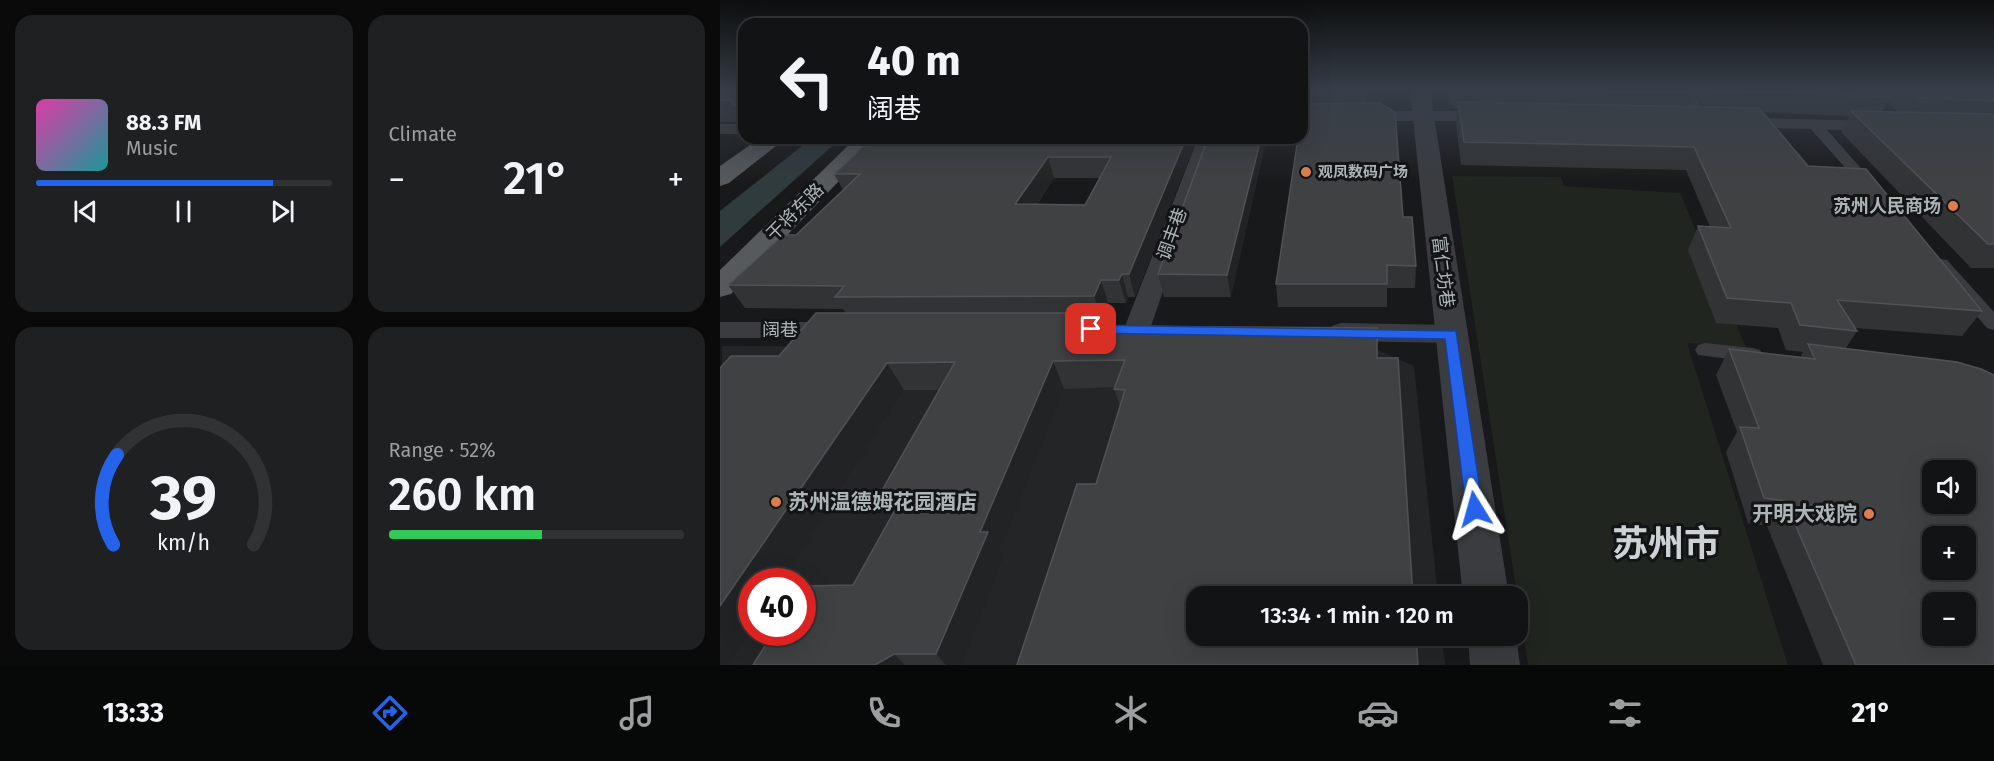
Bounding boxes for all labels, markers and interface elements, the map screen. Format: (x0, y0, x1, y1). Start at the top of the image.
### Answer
text: 40 m (867, 36, 961, 86)
icon: left (768, 42, 846, 120)
text: 阔巷 (867, 93, 921, 125)
text: 88.3 FM (126, 109, 201, 136)
text: Climate (389, 122, 457, 146)
text: Music (126, 136, 178, 160)
text: 21° (503, 152, 569, 206)
text: − (389, 160, 405, 200)
text: + (668, 160, 684, 200)
place label: 观凤数码广场 (1318, 163, 1408, 181)
marker: 观凤数码广场 (1299, 165, 1313, 179)
street label: 干将东路 (762, 179, 828, 245)
icon: previous (69, 195, 102, 228)
icon: pause (167, 195, 200, 228)
icon: next (266, 195, 299, 228)
place label: 苏州人民商场 (1833, 195, 1941, 217)
marker: 苏州人民商场 (1946, 199, 1960, 213)
street label: 调丰巷 (1152, 205, 1192, 263)
street label: 富仁坊巷 (1428, 235, 1458, 309)
pin (1065, 303, 1116, 354)
icon: arrive (1074, 312, 1107, 345)
street label: 阔巷 (762, 319, 798, 341)
text: Range · 52% (389, 438, 496, 462)
map controls (1922, 460, 1976, 646)
button: sound (1922, 460, 1976, 514)
text: 39 (149, 461, 217, 536)
text: 260 km (389, 468, 536, 522)
position arrow (1443, 477, 1507, 541)
place label: 苏州温德姆花园酒店 (788, 489, 977, 515)
marker: 苏州温德姆花园酒店 (769, 495, 783, 509)
place label: 开明大戏院 (1752, 501, 1857, 527)
marker: 开明大戏院 (1862, 507, 1876, 521)
district label: 苏州市 (1612, 522, 1720, 566)
button: + (1922, 526, 1976, 580)
text: km/h (157, 531, 210, 557)
speed limit sign: 40 (738, 568, 816, 646)
button: − (1922, 592, 1976, 646)
text: 13:34 · 1 min · 120 m (1260, 602, 1454, 629)
icon: directions (369, 692, 411, 734)
icon: music (616, 692, 658, 734)
icon: phone (863, 692, 905, 734)
icon: climate (1110, 692, 1152, 734)
icon: car (1357, 692, 1399, 734)
icon: filters (1604, 692, 1646, 734)
text: 13:33 (103, 697, 164, 729)
text: 21° (1851, 697, 1891, 729)

